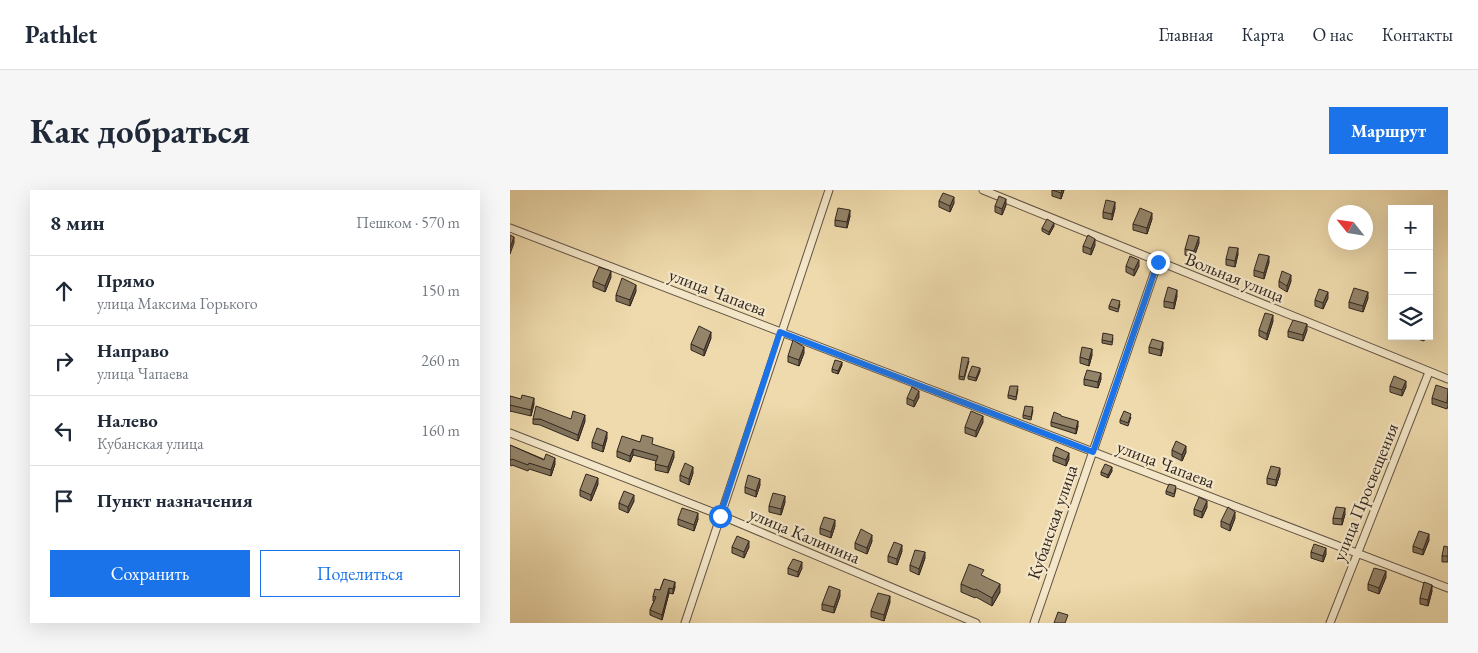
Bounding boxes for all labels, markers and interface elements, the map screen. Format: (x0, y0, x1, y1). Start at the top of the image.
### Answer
text: Pathlet (25, 19, 97, 50)
text: Главная (1159, 23, 1213, 46)
text: Карта (1241, 23, 1284, 46)
text: О нас (1312, 23, 1354, 46)
text: Контакты (1382, 23, 1453, 46)
button: Маршрут (1329, 107, 1448, 154)
text: Как добраться (30, 108, 250, 153)
north arrow (1328, 205, 1373, 250)
map controls (1388, 205, 1433, 340)
button: + (1388, 205, 1433, 250)
text: 8 мин (50, 209, 105, 236)
text: Пешком · 570 m (356, 212, 460, 233)
street label: Вольная улица (1182, 247, 1289, 308)
button: − (1388, 250, 1433, 295)
route end (1147, 251, 1170, 274)
street label: улица Чапаева (666, 263, 771, 321)
text: Прямо (97, 268, 155, 293)
icon: ahead (50, 277, 78, 305)
text: 150 m (421, 280, 460, 301)
text: улица Максима Горького (97, 293, 258, 314)
button: layers (1388, 295, 1433, 340)
text: Направо (97, 338, 169, 363)
icon: right (50, 347, 78, 375)
text: 260 m (421, 350, 460, 371)
text: улица Чапаева (97, 363, 189, 384)
text: Налево (97, 408, 158, 433)
icon: left (50, 417, 78, 445)
text: 160 m (421, 420, 460, 441)
street label: улица Просвещения (1327, 420, 1403, 564)
text: Кубанская улица (97, 433, 204, 454)
street label: улица Чапаева (1114, 435, 1219, 493)
street label: Кубанская улица (1022, 461, 1083, 582)
icon: arrive (50, 487, 78, 515)
text: Пункт назначения (97, 488, 253, 513)
street label: улица Калинина (746, 501, 865, 569)
route start (709, 505, 732, 528)
button: Сохранить (50, 550, 250, 597)
button: Поделиться (260, 550, 460, 597)

